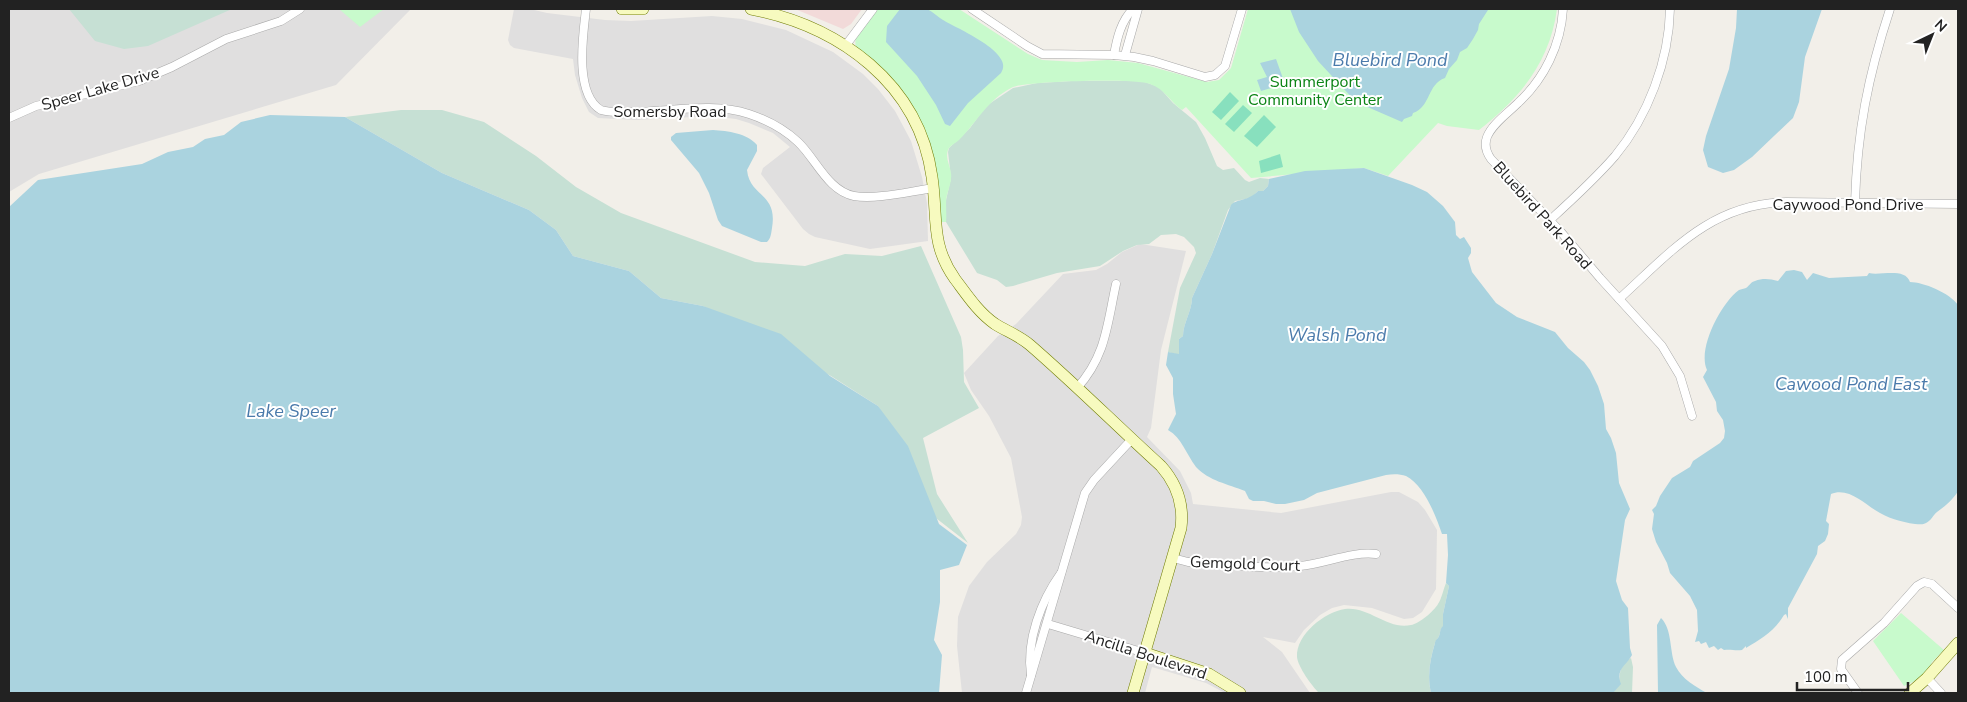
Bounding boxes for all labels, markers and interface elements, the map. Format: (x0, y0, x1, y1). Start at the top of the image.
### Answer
north arrow (1907, 10, 1957, 60)
text: N (1930, 15, 1951, 36)
water label: Bluebird Pond (1332, 48, 1448, 72)
street label: Speer Lake Drive (39, 62, 162, 116)
park label: Summerport Community Center (1248, 71, 1382, 111)
street label: Somersby Road (613, 101, 727, 123)
street label: Bluebird Park Road (1488, 157, 1597, 274)
street label: Caywood Pond Drive (1772, 194, 1924, 216)
water label: Walsh Pond (1288, 323, 1387, 347)
water label: Cawood Pond East (1775, 372, 1928, 396)
water label: Lake Speer (246, 399, 336, 423)
street label: Gemgold Court (1190, 551, 1301, 577)
street label: Ancilla Boulevard (1082, 625, 1210, 685)
scale bar (1797, 660, 1908, 692)
text: 100 m (1804, 667, 1848, 687)

